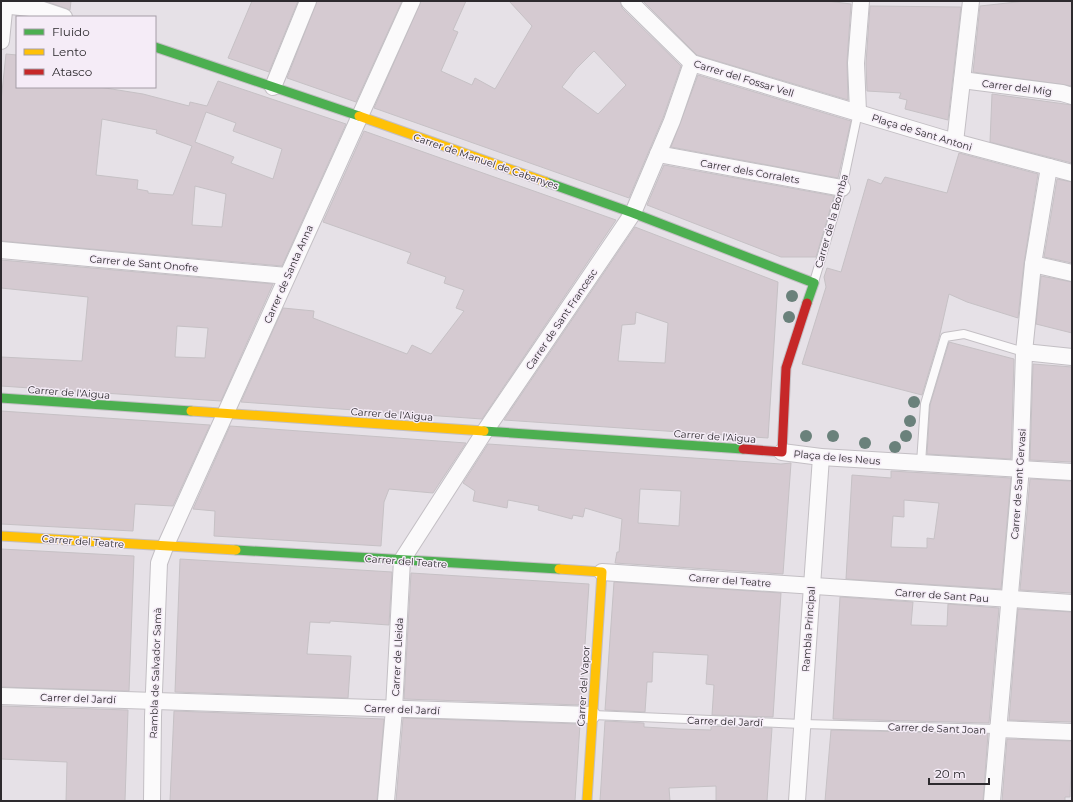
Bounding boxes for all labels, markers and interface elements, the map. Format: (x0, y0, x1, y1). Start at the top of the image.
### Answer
legend (16, 16, 156, 88)
text: Fluido (52, 24, 90, 39)
text: Lento (52, 44, 87, 59)
street label: Carrer del Fossar Vell (692, 57, 796, 100)
text: Atasco (52, 64, 92, 79)
street label: Carrer del Mig (981, 77, 1053, 98)
street label: Plaça de Sant Antoni (870, 111, 974, 154)
street label: Carrer de Manuel de Cabanyes (411, 130, 560, 193)
street label: Carrer dels Corralets (699, 156, 801, 187)
street label: Carrer de la Bomba (812, 173, 851, 270)
street label: Carrer de Santa Anna (261, 223, 316, 326)
street label: Carrer de Sant Onofre (89, 252, 199, 275)
street label: Carrer de Sant Francesc (523, 266, 600, 372)
street label: Carrer de l'Aigua (27, 383, 111, 402)
street label: Carrer de l'Aigua (350, 405, 434, 424)
street label: Carrer de l'Aigua (673, 427, 757, 446)
street label: Carrer de Sant Gervasi (1008, 428, 1029, 540)
street label: Plaça de les Neus (793, 447, 881, 468)
street label: Carrer del Teatre (41, 532, 125, 551)
street label: Carrer del Teatre (364, 552, 448, 571)
street label: Carrer del Teatre (688, 571, 772, 590)
street label: Rambla Principal (799, 586, 818, 672)
street label: Carrer de Sant Pau (895, 586, 989, 605)
street label: Rambla de Salvador Samà (147, 607, 164, 739)
street label: Carrer de Lleida (389, 617, 406, 697)
street label: Carrer del Vapor (574, 645, 593, 727)
street label: Carrer del Jardí (40, 691, 117, 706)
street label: Carrer del Jardí (364, 702, 441, 717)
street label: Carrer del Jardí (687, 714, 764, 729)
street label: Carrer de Sant Joan (888, 720, 986, 737)
scale bar (929, 760, 989, 786)
text: 20 m (935, 766, 966, 781)

